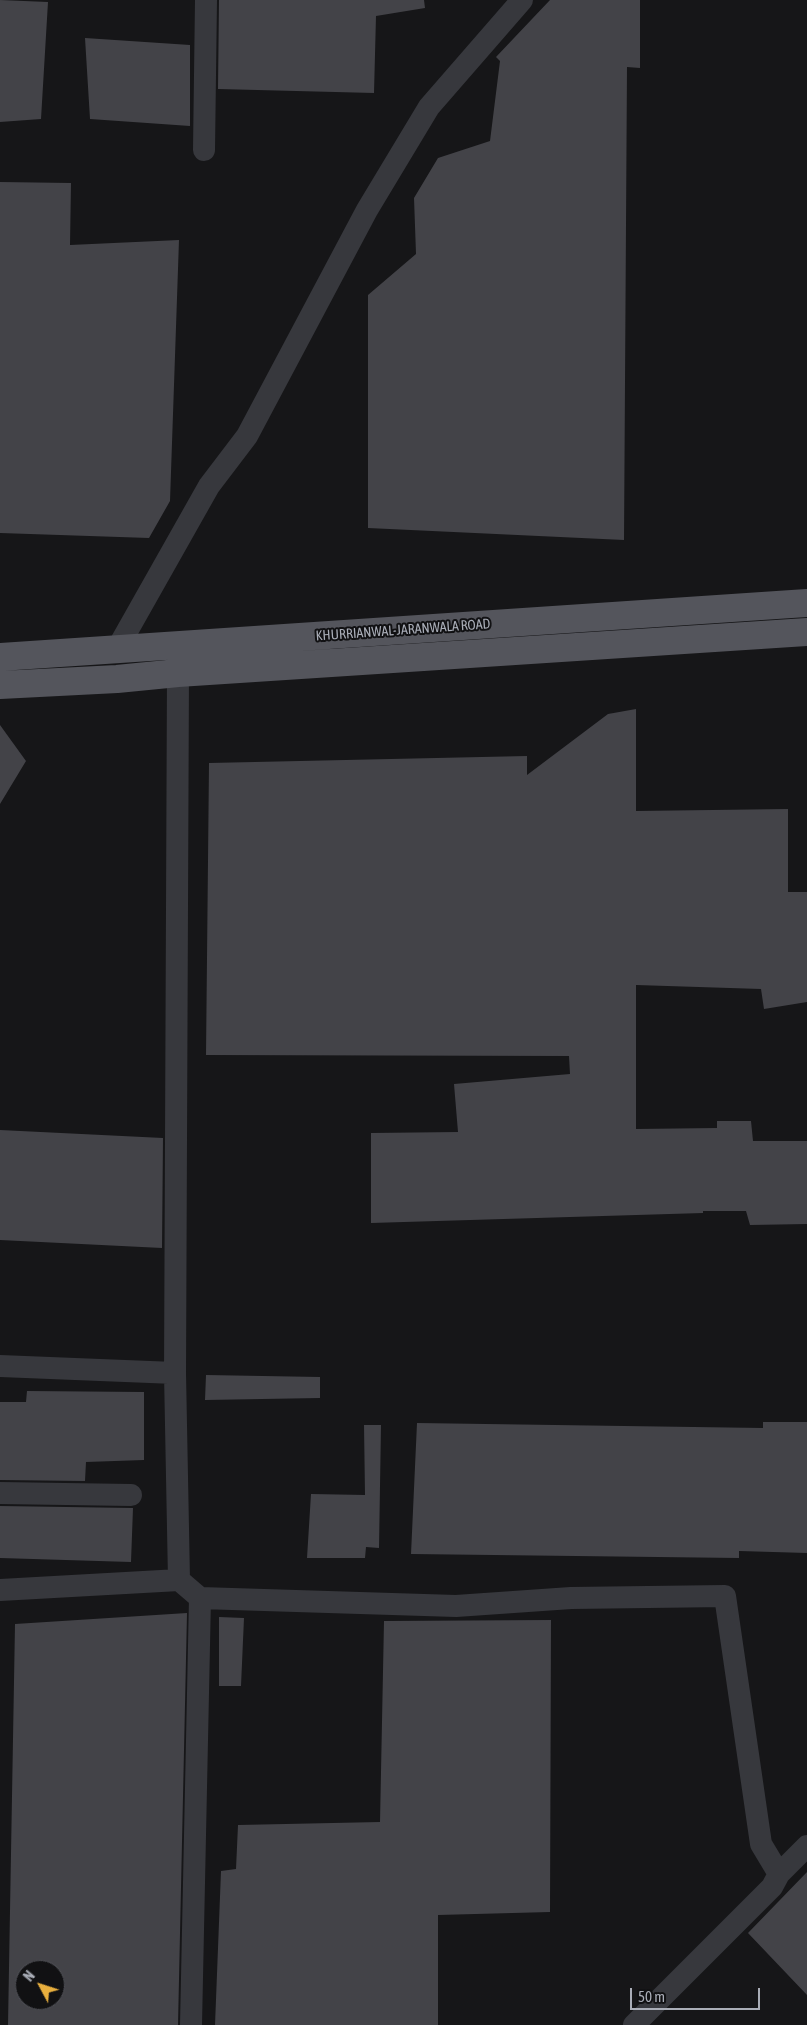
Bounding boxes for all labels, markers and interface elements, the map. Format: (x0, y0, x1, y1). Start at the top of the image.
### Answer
street label: KHURRIANWAL-JARANWALA ROAD (315, 616, 491, 644)
north arrow (15, 1960, 65, 2010)
text: N (20, 1968, 38, 1984)
scale bar (632, 1978, 762, 2010)
text: 50 m (638, 1988, 665, 2005)

